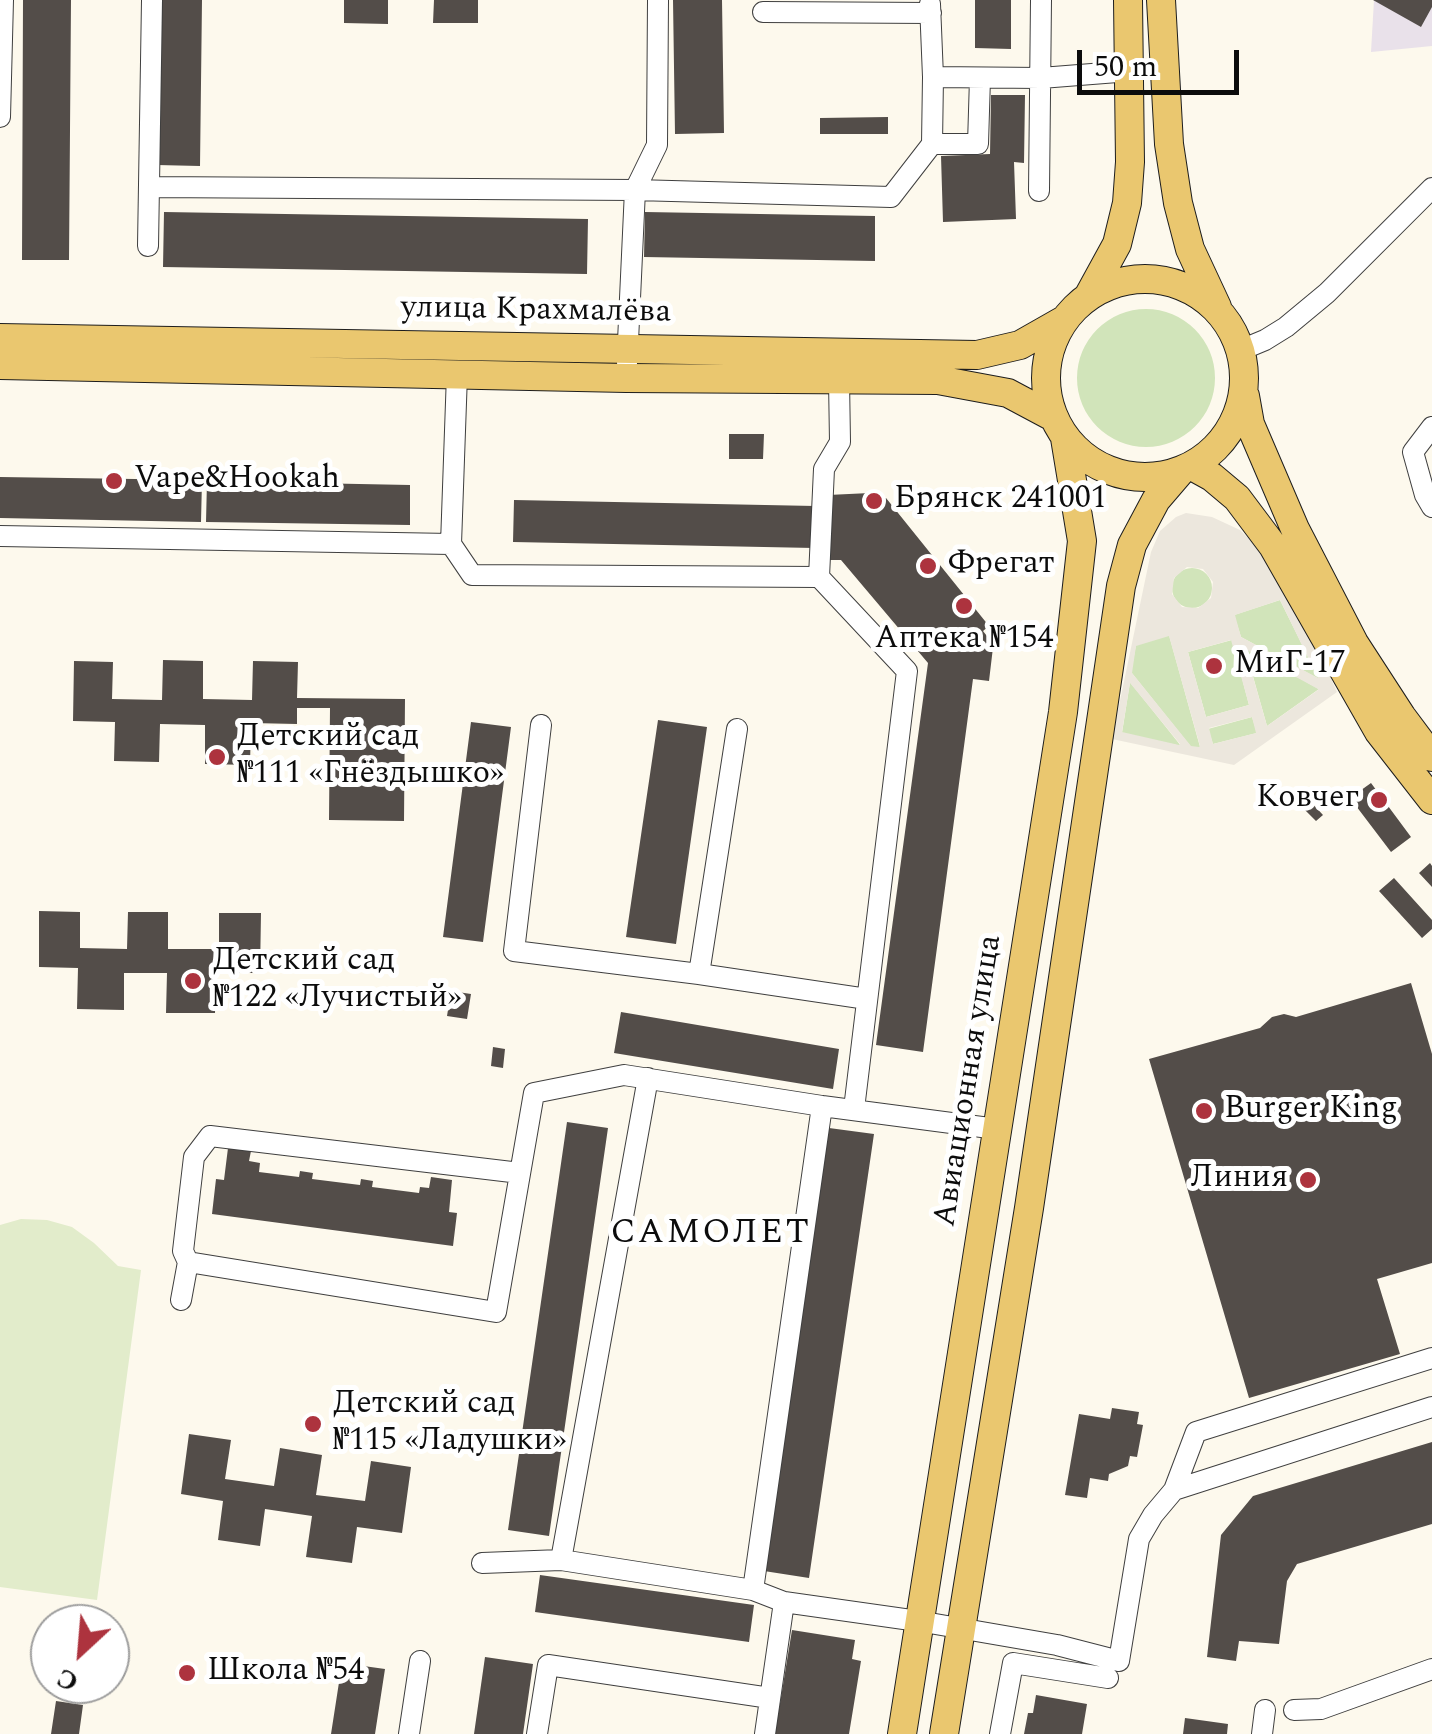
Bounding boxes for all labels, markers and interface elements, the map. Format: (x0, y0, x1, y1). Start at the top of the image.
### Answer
scale bar (1082, 30, 1244, 92)
text: 50 m (1094, 44, 1157, 90)
street label: улица Крахмалёва (400, 290, 672, 334)
place label: Vape&Hookah (134, 462, 340, 500)
marker: Vape&Hookah (103, 470, 125, 492)
place label: Брянск 241001 (894, 482, 1107, 520)
marker: Брянск 241001 (863, 490, 885, 512)
place label: Фрегат (948, 547, 1055, 585)
marker: Фрегат (917, 555, 939, 577)
marker: Аптека №154 (953, 595, 975, 617)
place label: Аптека №154 (875, 622, 1053, 660)
place label: МиГ-17 (1234, 647, 1346, 685)
marker: МиГ-17 (1203, 655, 1225, 677)
place label: Детский сад №111 «Гнёздышко» (237, 720, 504, 795)
marker: Детский сад №111 «Гнёздышко» (206, 746, 228, 768)
place label: Ковчег (1256, 781, 1359, 819)
marker: Ковчег (1368, 789, 1390, 811)
street label: Авиационная улица (928, 932, 1012, 1230)
place label: Детский сад №122 «Лучистый» (213, 944, 461, 1019)
marker: Детский сад №122 «Лучистый» (182, 970, 204, 992)
place label: Burger King (1224, 1092, 1398, 1130)
marker: Burger King (1193, 1100, 1215, 1122)
place label: Линия (1190, 1161, 1288, 1199)
marker: Линия (1297, 1169, 1319, 1191)
district label: САМОЛЕТ (610, 1214, 812, 1256)
place label: Детский сад №115 «Ладушки» (333, 1387, 567, 1462)
marker: Детский сад №115 «Ладушки» (302, 1413, 324, 1435)
north arrow (30, 1604, 130, 1704)
place label: Школа №54 (207, 1654, 364, 1692)
text: С (49, 1656, 86, 1703)
marker: Школа №54 (176, 1662, 198, 1684)

